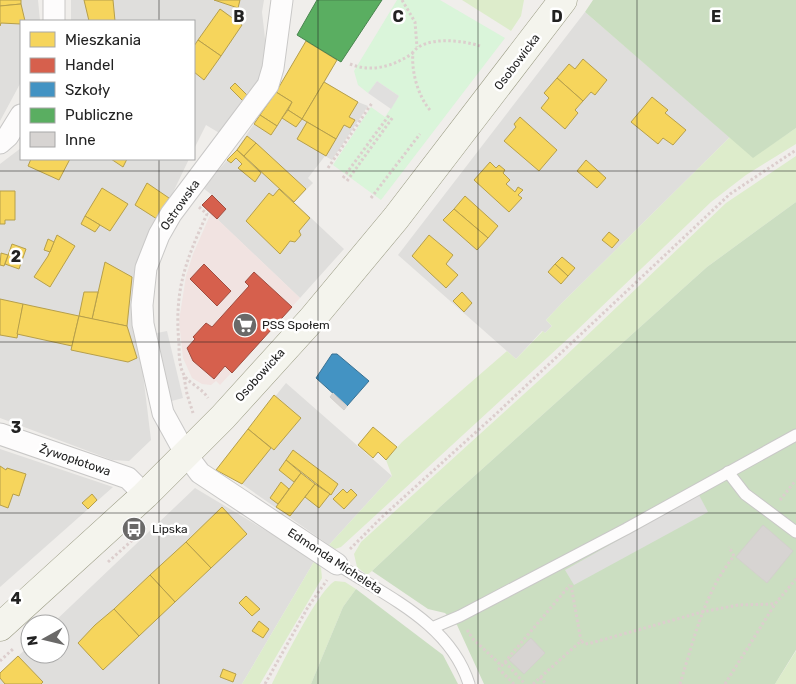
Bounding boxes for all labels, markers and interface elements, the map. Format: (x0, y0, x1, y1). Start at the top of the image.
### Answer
text: B (233, 7, 245, 26)
text: C (392, 7, 404, 26)
text: D (551, 7, 563, 26)
text: E (711, 7, 721, 26)
legend (20, 20, 195, 160)
text: Mieszkania (65, 31, 141, 49)
street label: Osobowicka (491, 31, 543, 93)
text: Handel (65, 56, 114, 74)
text: Szkoły (65, 81, 110, 99)
text: Publiczne (65, 106, 133, 124)
text: Inne (65, 131, 96, 149)
street label: Ostrowska (158, 177, 202, 233)
text: 2 (11, 247, 21, 266)
supermarket icon: PSS Społem (232, 312, 258, 338)
place label: PSS Społem (262, 318, 330, 332)
street label: Osobowicka (232, 345, 288, 405)
text: 3 (11, 418, 21, 437)
street label: Żywopłotowa (37, 441, 113, 479)
bus stop icon: Lipska (121, 516, 147, 542)
place label: Lipska (152, 522, 188, 536)
street label: Edmonda Micheleta (285, 525, 385, 597)
text: 4 (11, 589, 22, 608)
north arrow (20, 614, 70, 664)
text: N (24, 635, 42, 647)

